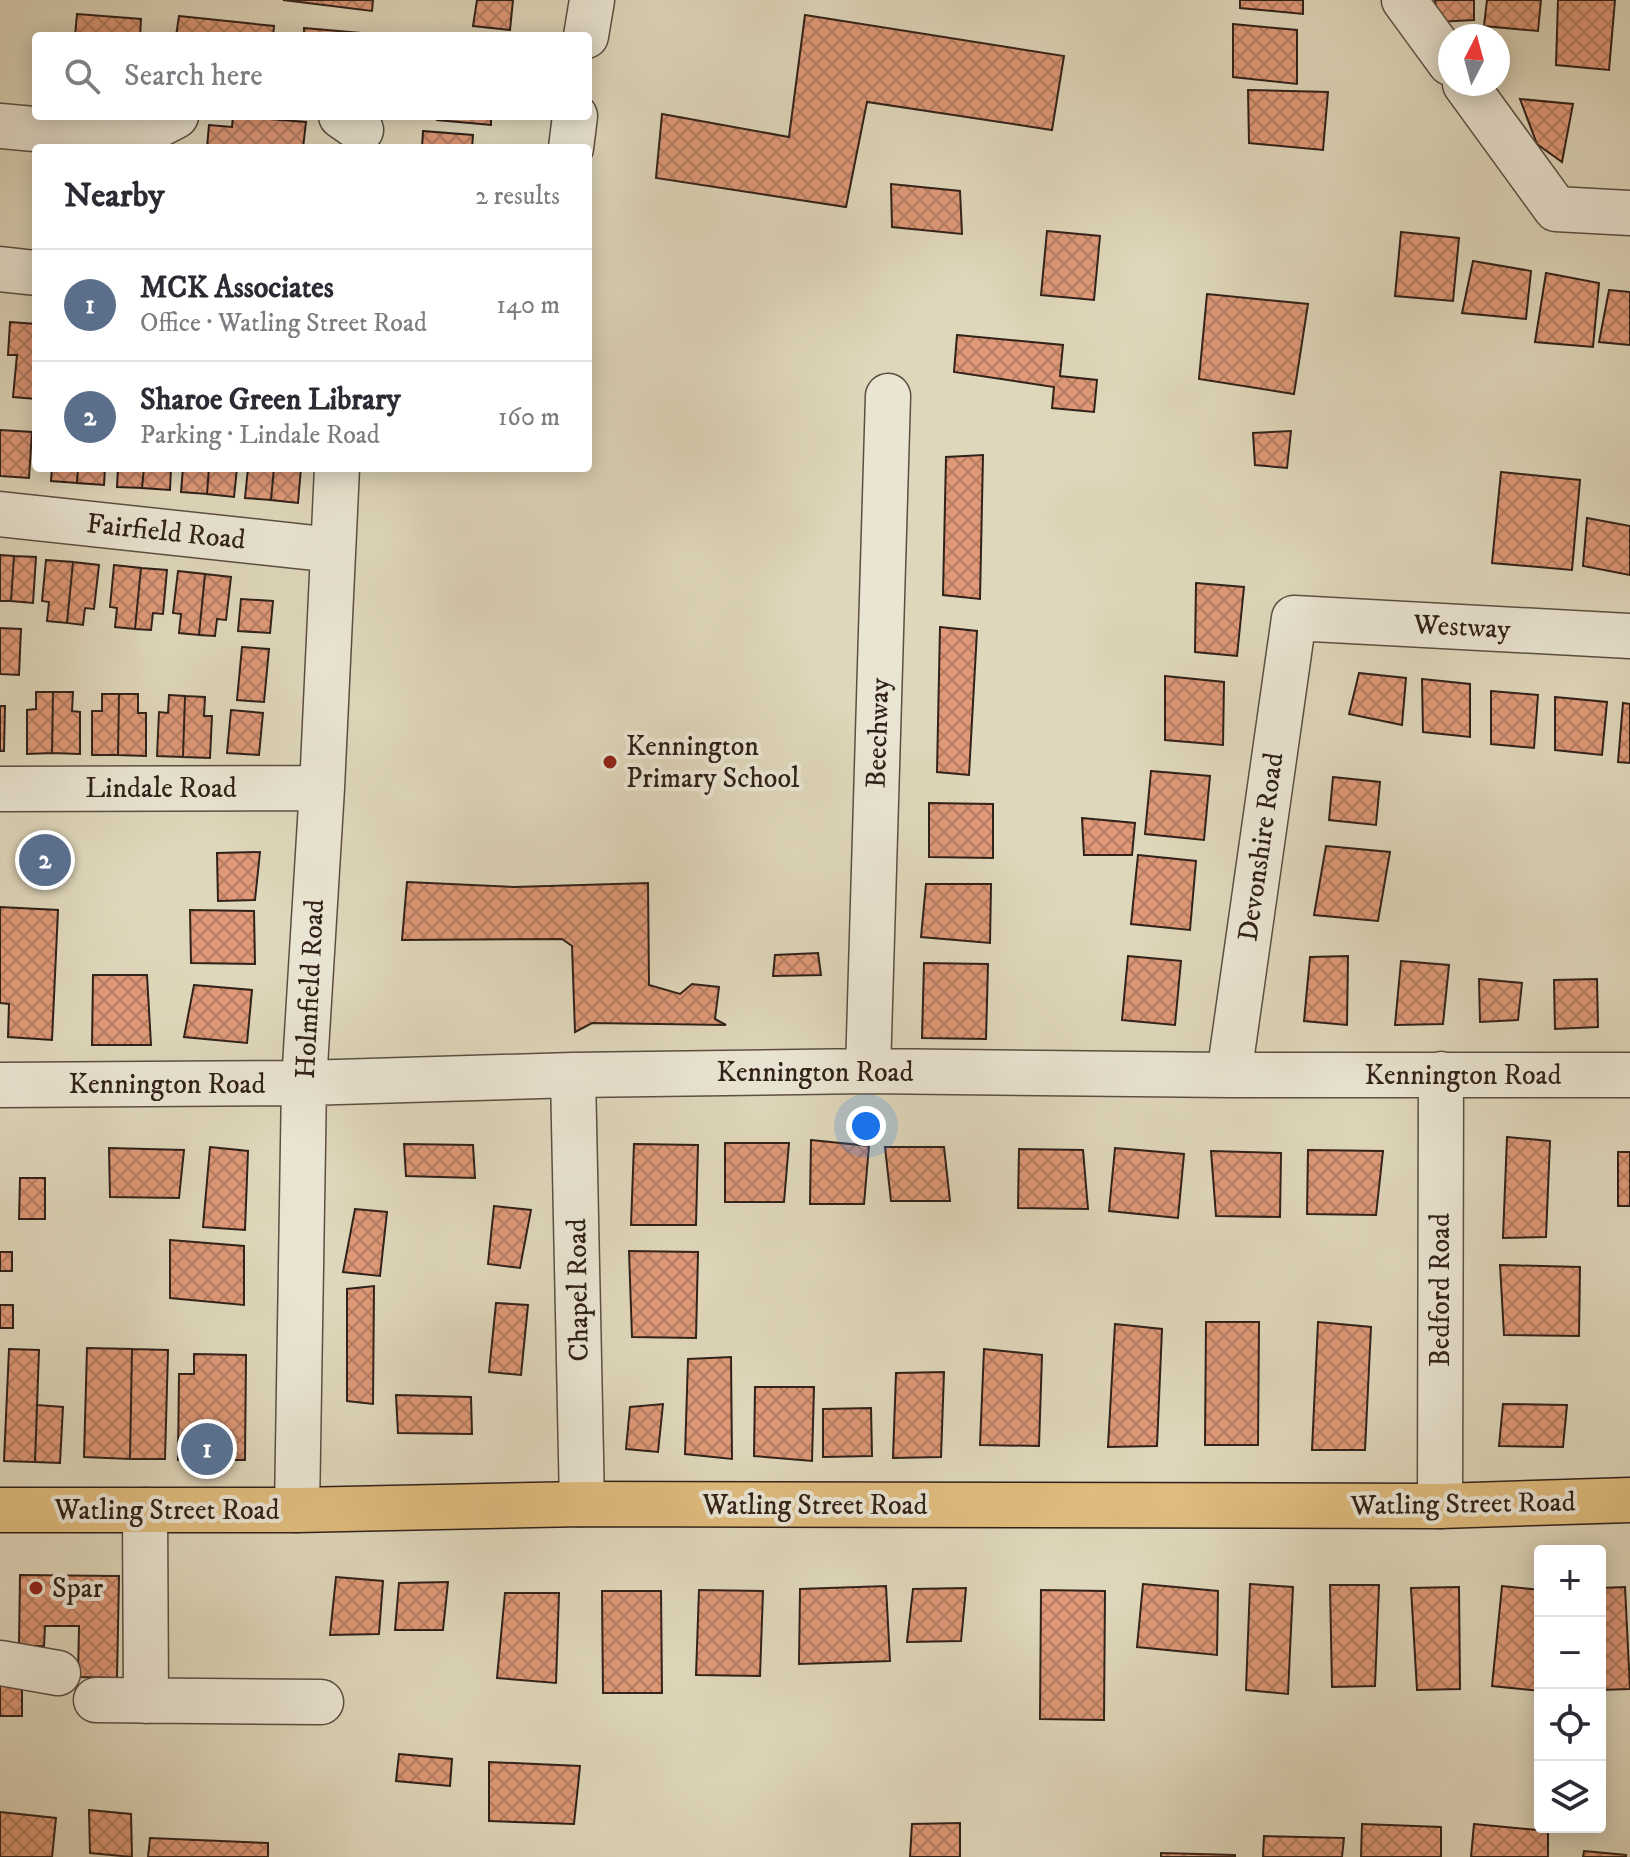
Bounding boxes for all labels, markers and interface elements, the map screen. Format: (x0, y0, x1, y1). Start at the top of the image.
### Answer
north arrow (1438, 24, 1510, 96)
search box (32, 32, 592, 120)
icon: search (60, 54, 104, 98)
text: Search here (124, 58, 263, 95)
text: Nearby (64, 175, 165, 217)
text: 2 results (475, 180, 560, 213)
text: MCK Associates (140, 270, 334, 307)
text: 1 (85, 289, 95, 322)
text: 140 m (496, 289, 560, 322)
text: Office · Watling Street Road (140, 307, 427, 340)
text: Sharoe Green Library (140, 382, 401, 419)
text: 2 (84, 401, 96, 434)
text: 160 m (498, 401, 560, 434)
text: Parking · Lindale Road (140, 419, 380, 452)
street label: Fairfield Road (85, 506, 247, 558)
street label: Westway (1412, 607, 1512, 647)
street label: Beechway (859, 677, 897, 789)
place label: Kennington Primary School (626, 729, 800, 796)
street label: Devonshire Road (1230, 750, 1292, 944)
marker: Kennington Primary School (601, 753, 619, 771)
street label: Lindale Road (85, 771, 237, 806)
pin: 2 (19, 830, 71, 890)
street label: Holmfield Road (288, 898, 332, 1080)
street label: Kennington Road (717, 1055, 913, 1090)
street label: Kennington Road (1365, 1058, 1561, 1093)
street label: Kennington Road (69, 1067, 265, 1102)
your location (846, 1106, 886, 1146)
street label: Bedford Road (1423, 1213, 1458, 1367)
street label: Chapel Road (559, 1218, 597, 1362)
pin: 1 (181, 1419, 233, 1479)
street label: Watling Street Road (1349, 1485, 1576, 1523)
street label: Watling Street Road (702, 1488, 927, 1523)
street label: Watling Street Road (54, 1493, 279, 1528)
map controls (1534, 1545, 1606, 1833)
button: + (1534, 1545, 1606, 1617)
place label: Spar (52, 1571, 104, 1606)
marker: Spar (27, 1579, 45, 1597)
button: − (1534, 1617, 1606, 1689)
button: locate (1534, 1689, 1606, 1761)
button: layers (1534, 1761, 1606, 1833)

